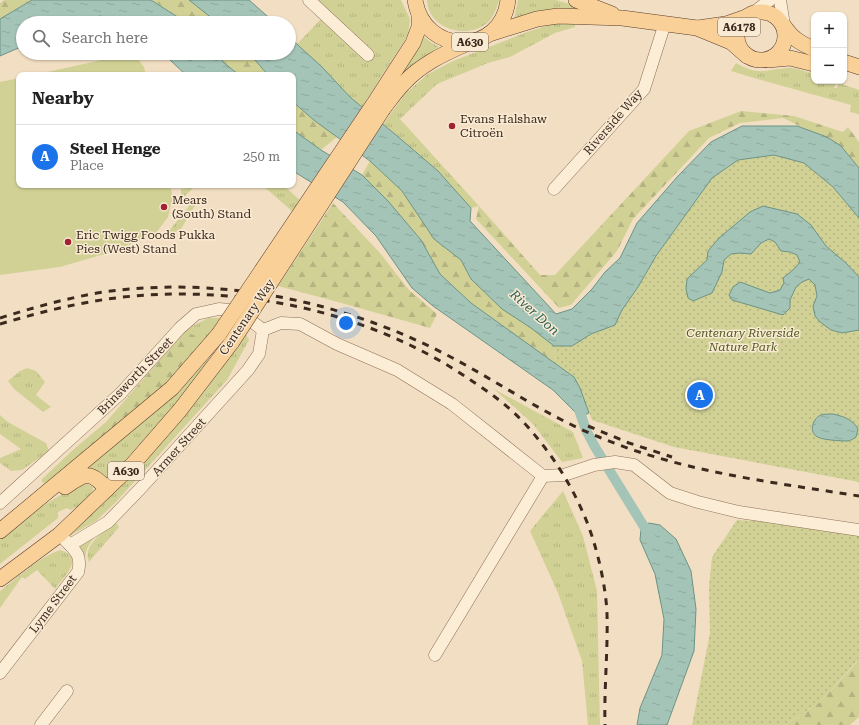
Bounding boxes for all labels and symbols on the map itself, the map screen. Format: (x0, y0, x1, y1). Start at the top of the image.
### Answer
road number: A6178 (718, 18, 760, 36)
road number: A630 (452, 33, 488, 51)
street label: Riverside Way (581, 86, 646, 158)
place label: Evans Halshaw Citroën (460, 112, 547, 140)
marker: Evans Halshaw Citroën (447, 121, 457, 131)
place label: Mears (South) Stand (172, 193, 252, 221)
marker: Mears (South) Stand (159, 202, 169, 212)
place label: Eric Twigg Foods Pukka Pies (West) Stand (76, 228, 215, 256)
marker: Eric Twigg Foods Pukka Pies (West) Stand (63, 237, 73, 247)
street label: Centenary Way (216, 276, 278, 358)
water label: River Don (506, 286, 562, 338)
your location (336, 313, 356, 333)
park label: Centenary Riverside Nature Park (686, 326, 800, 354)
street label: Brinsworth Street (95, 334, 176, 418)
pin: A (687, 380, 713, 410)
street label: Armer Street (149, 415, 209, 479)
road number: A630 (108, 462, 144, 480)
street label: Lyme Street (27, 572, 80, 636)

